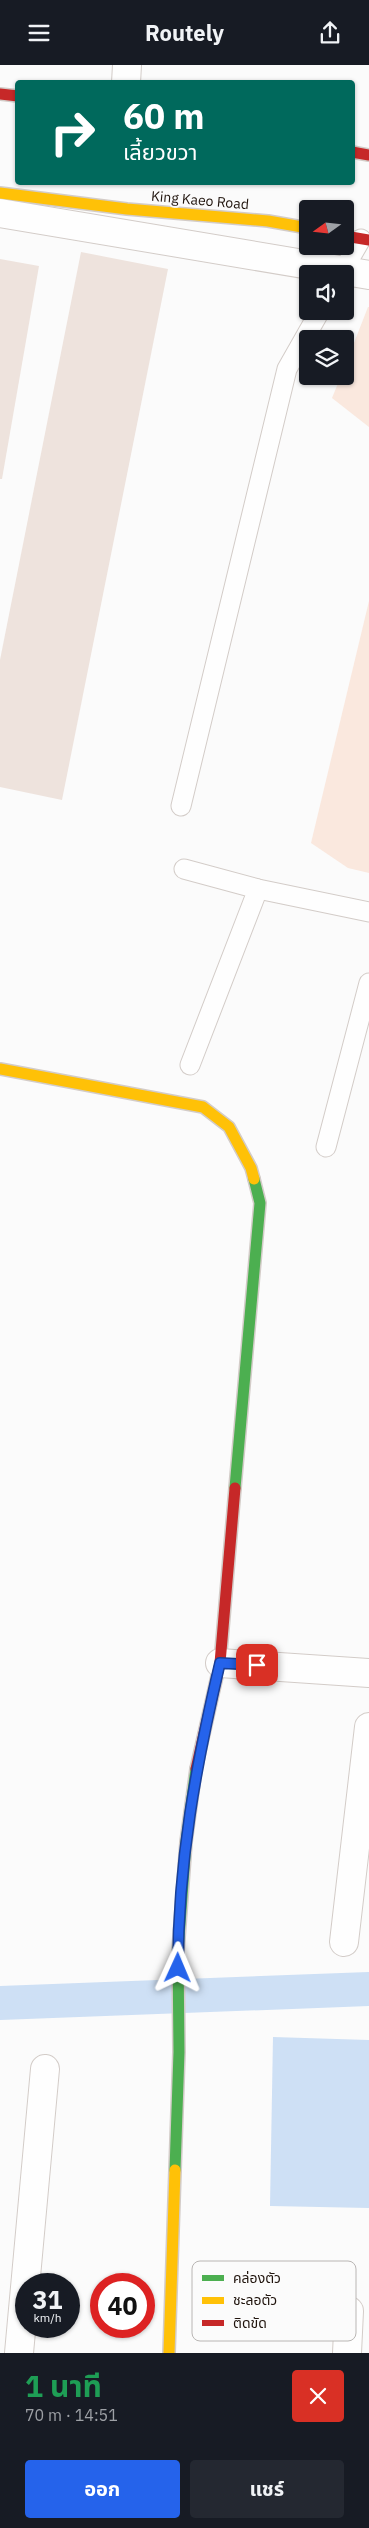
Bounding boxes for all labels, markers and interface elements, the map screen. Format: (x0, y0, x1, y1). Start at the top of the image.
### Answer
text: Routely (145, 18, 224, 47)
icon: menu (25, 19, 53, 47)
icon: share (316, 19, 344, 47)
text: 60 m (123, 93, 205, 139)
icon: right (40, 100, 105, 165)
text: เลี้ยวขวา (123, 137, 198, 166)
street label: King Kaeo Road (150, 187, 250, 213)
north arrow (299, 200, 354, 255)
map controls (299, 200, 354, 385)
button: sound (299, 265, 354, 320)
button: layers (299, 330, 354, 385)
pin (236, 1644, 278, 1686)
icon: arrive (243, 1651, 271, 1679)
position arrow (151, 1941, 203, 1993)
legend (192, 2261, 356, 2341)
text: คล่องตัว (233, 2269, 281, 2287)
speed limit sign: 40 (90, 2273, 155, 2338)
text: 31 (32, 2283, 63, 2316)
text: ชะลอตัว (233, 2291, 277, 2309)
text: km/h (33, 2310, 62, 2325)
text: ติดขัด (233, 2314, 267, 2332)
text: 1 นาที (25, 2366, 102, 2405)
button: close (292, 2370, 344, 2422)
text: 70 m · 14:51 (25, 2405, 118, 2425)
button: ออก (25, 2460, 180, 2518)
button: แชร์ (190, 2460, 344, 2518)

